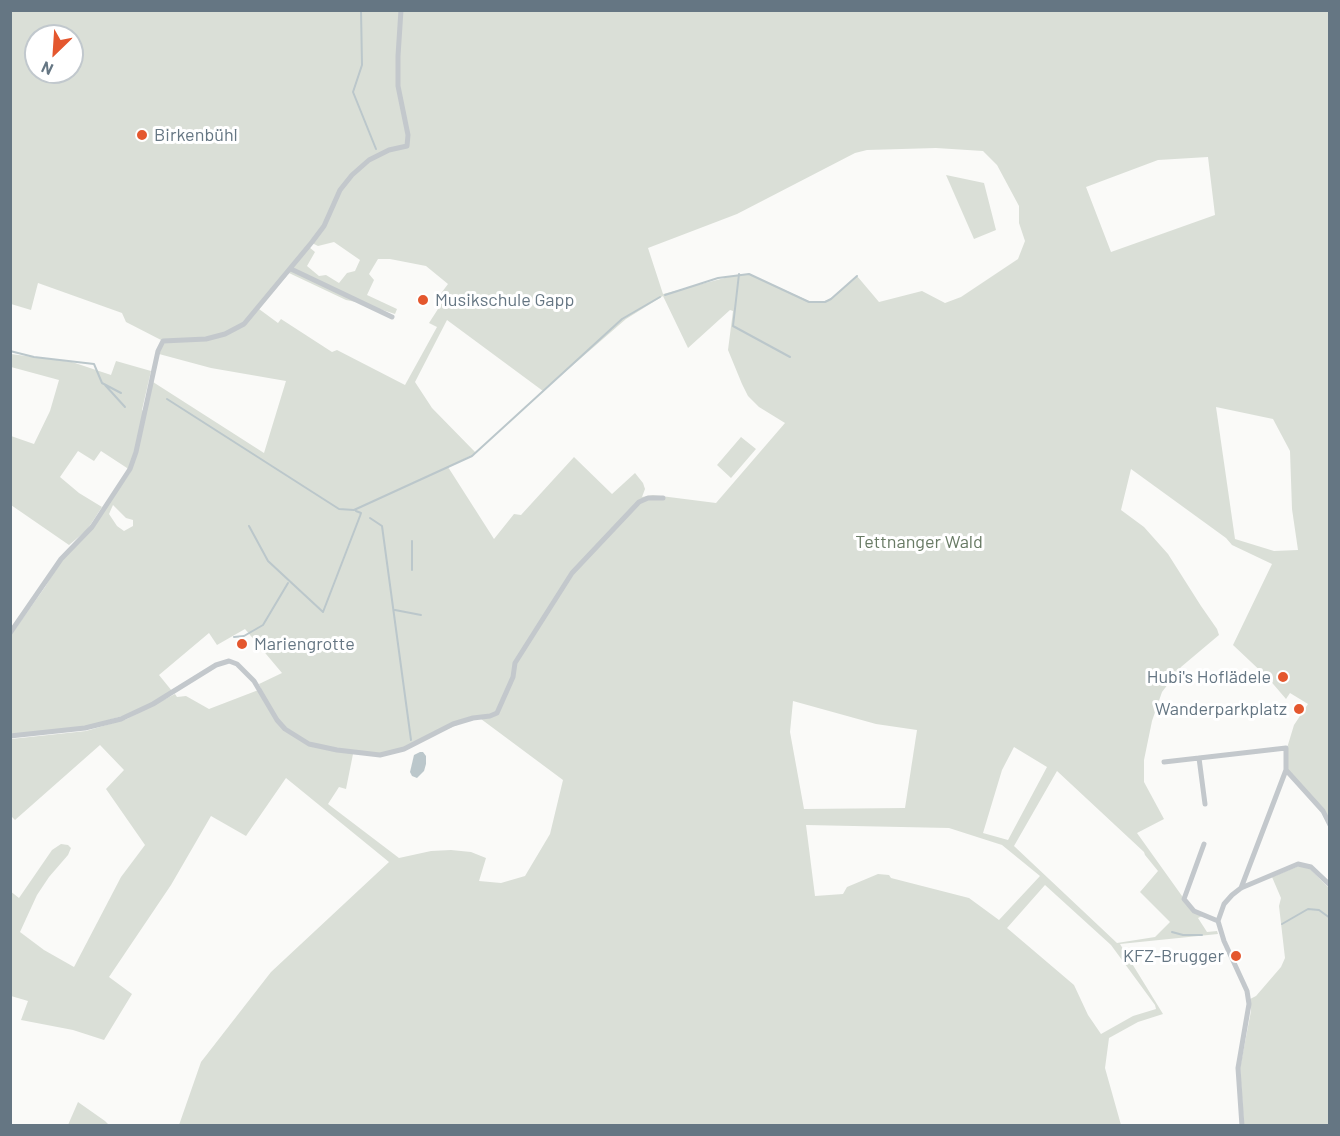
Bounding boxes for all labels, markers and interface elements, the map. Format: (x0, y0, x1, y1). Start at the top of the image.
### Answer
north arrow (24, 24, 84, 84)
text: N (38, 58, 56, 80)
place label: Birkenbühl (154, 124, 238, 146)
marker: Birkenbühl (135, 128, 149, 142)
place label: Musikschule Gapp (435, 289, 574, 311)
marker: Musikschule Gapp (416, 293, 430, 307)
park label: Tettnanger Wald (855, 531, 983, 553)
place label: Mariengrotte (254, 633, 355, 655)
marker: Mariengrotte (235, 637, 249, 651)
place label: Hubi's Hoflädele (1147, 666, 1271, 688)
marker: Hubi's Hoflädele (1276, 670, 1290, 684)
place label: Wanderparkplatz (1155, 698, 1287, 720)
marker: Wanderparkplatz (1292, 702, 1306, 716)
place label: KFZ-Brugger (1123, 945, 1224, 967)
marker: KFZ-Brugger (1229, 949, 1243, 963)

